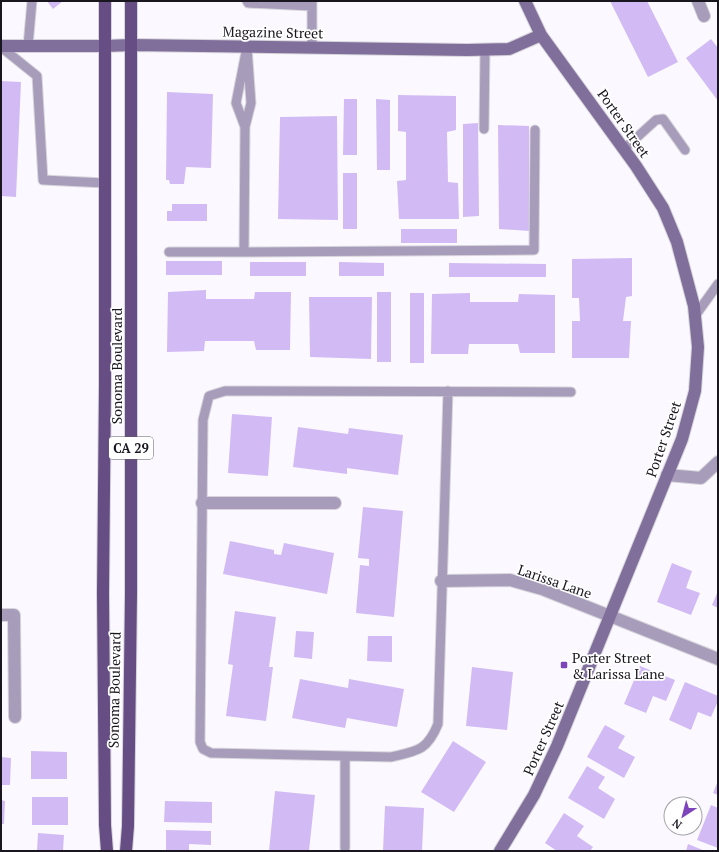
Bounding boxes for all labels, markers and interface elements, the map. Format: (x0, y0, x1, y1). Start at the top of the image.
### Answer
street label: Magazine Street (222, 22, 324, 42)
street label: Porter Street (593, 85, 655, 162)
street label: Sonoma Boulevard (107, 307, 126, 424)
street label: Porter Street (641, 398, 685, 480)
road number: CA 29 (109, 437, 153, 459)
street label: Larissa Lane (515, 559, 595, 603)
street label: Sonoma Boulevard (103, 631, 125, 748)
place label: Porter Street & Larissa Lane (572, 648, 665, 683)
marker: Porter Street & Larissa Lane (559, 660, 569, 670)
street label: Porter Street (518, 697, 568, 778)
north arrow (663, 796, 703, 836)
text: N (669, 816, 685, 832)

